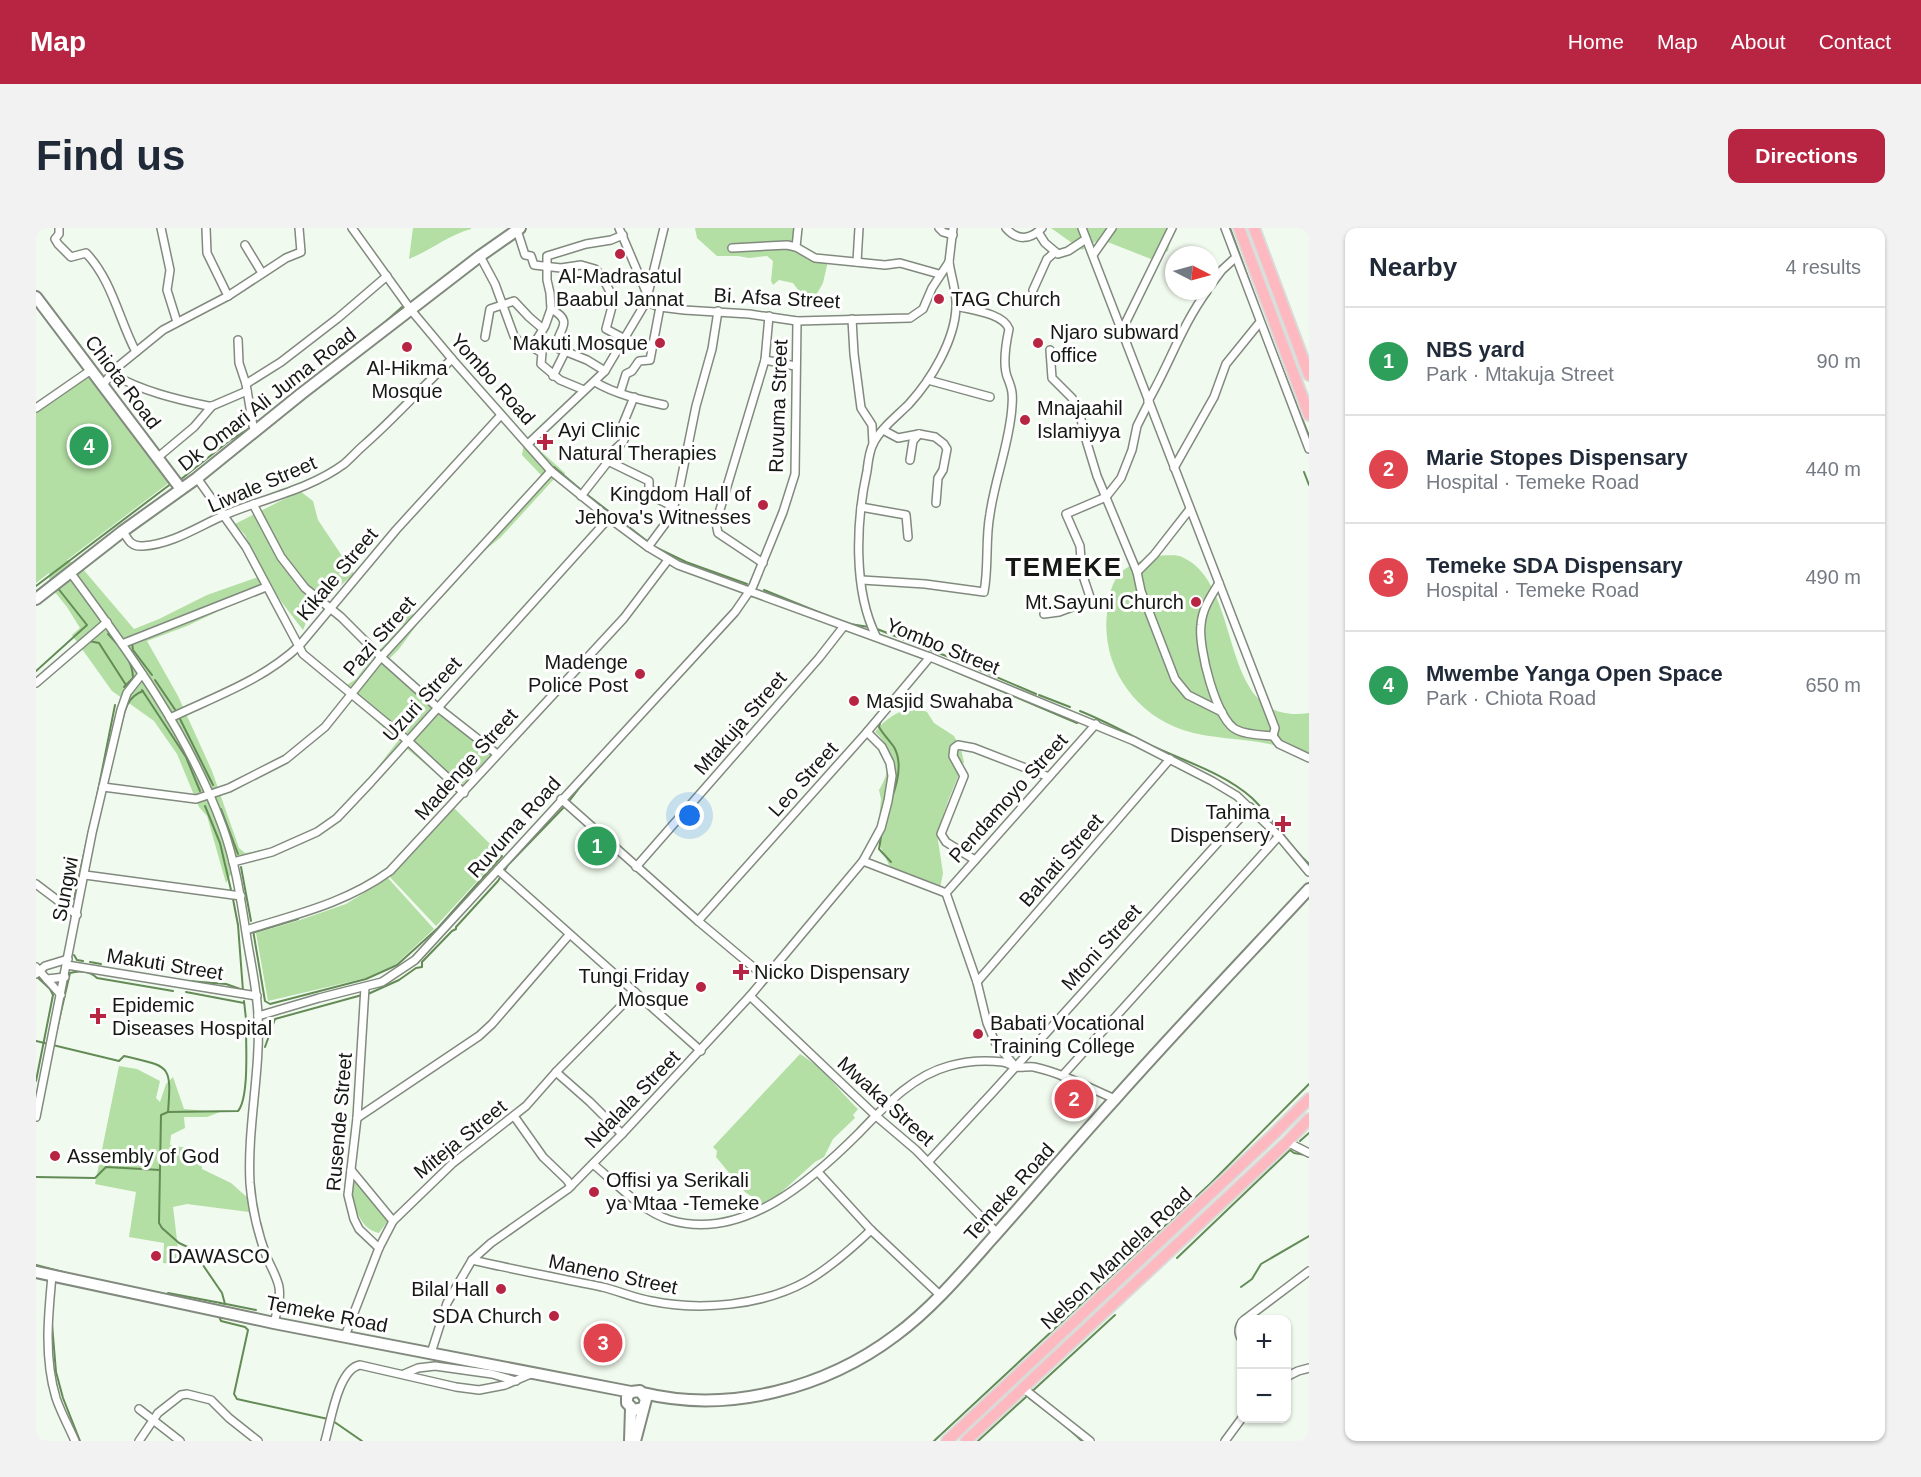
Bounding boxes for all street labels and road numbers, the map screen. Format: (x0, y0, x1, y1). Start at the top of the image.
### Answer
street label: Bi. Afsa Street (713, 284, 841, 312)
street label: Dk Omari Ali Juma Road (174, 323, 360, 475)
street label: Yombo Road (446, 329, 540, 429)
street label: Chiota Road (81, 331, 165, 433)
street label: Ruvuma Street (765, 339, 791, 473)
street label: Liwale Street (204, 451, 320, 517)
street label: Kikale Street (292, 523, 382, 625)
street label: Pazi Street (339, 592, 420, 680)
street label: Yombo Street (883, 613, 1003, 679)
street label: Uzuri Street (378, 652, 466, 746)
street label: Mtakuja Street (689, 667, 791, 779)
street label: Madenge Street (410, 703, 522, 824)
street label: Pendamoyo Street (944, 729, 1072, 867)
street label: Leo Street (764, 737, 842, 821)
street label: Ruvuma Road (463, 772, 565, 882)
street label: Bahati Street (1015, 809, 1108, 911)
street label: Sungwi (48, 855, 82, 923)
street label: Mtoni Street (1057, 899, 1146, 994)
street label: Makuti Street (105, 944, 225, 984)
street label: Ndalala Street (580, 1045, 684, 1152)
street label: Rusende Street (322, 1051, 356, 1192)
street label: Mwaka Street (833, 1052, 939, 1150)
street label: Miteja Street (409, 1095, 511, 1183)
street label: Temeke Road (960, 1139, 1058, 1245)
street label: Nelson Mandela Road (1036, 1182, 1196, 1334)
street label: Maneno Street (547, 1250, 680, 1298)
street label: Temeke Road (264, 1291, 390, 1337)

